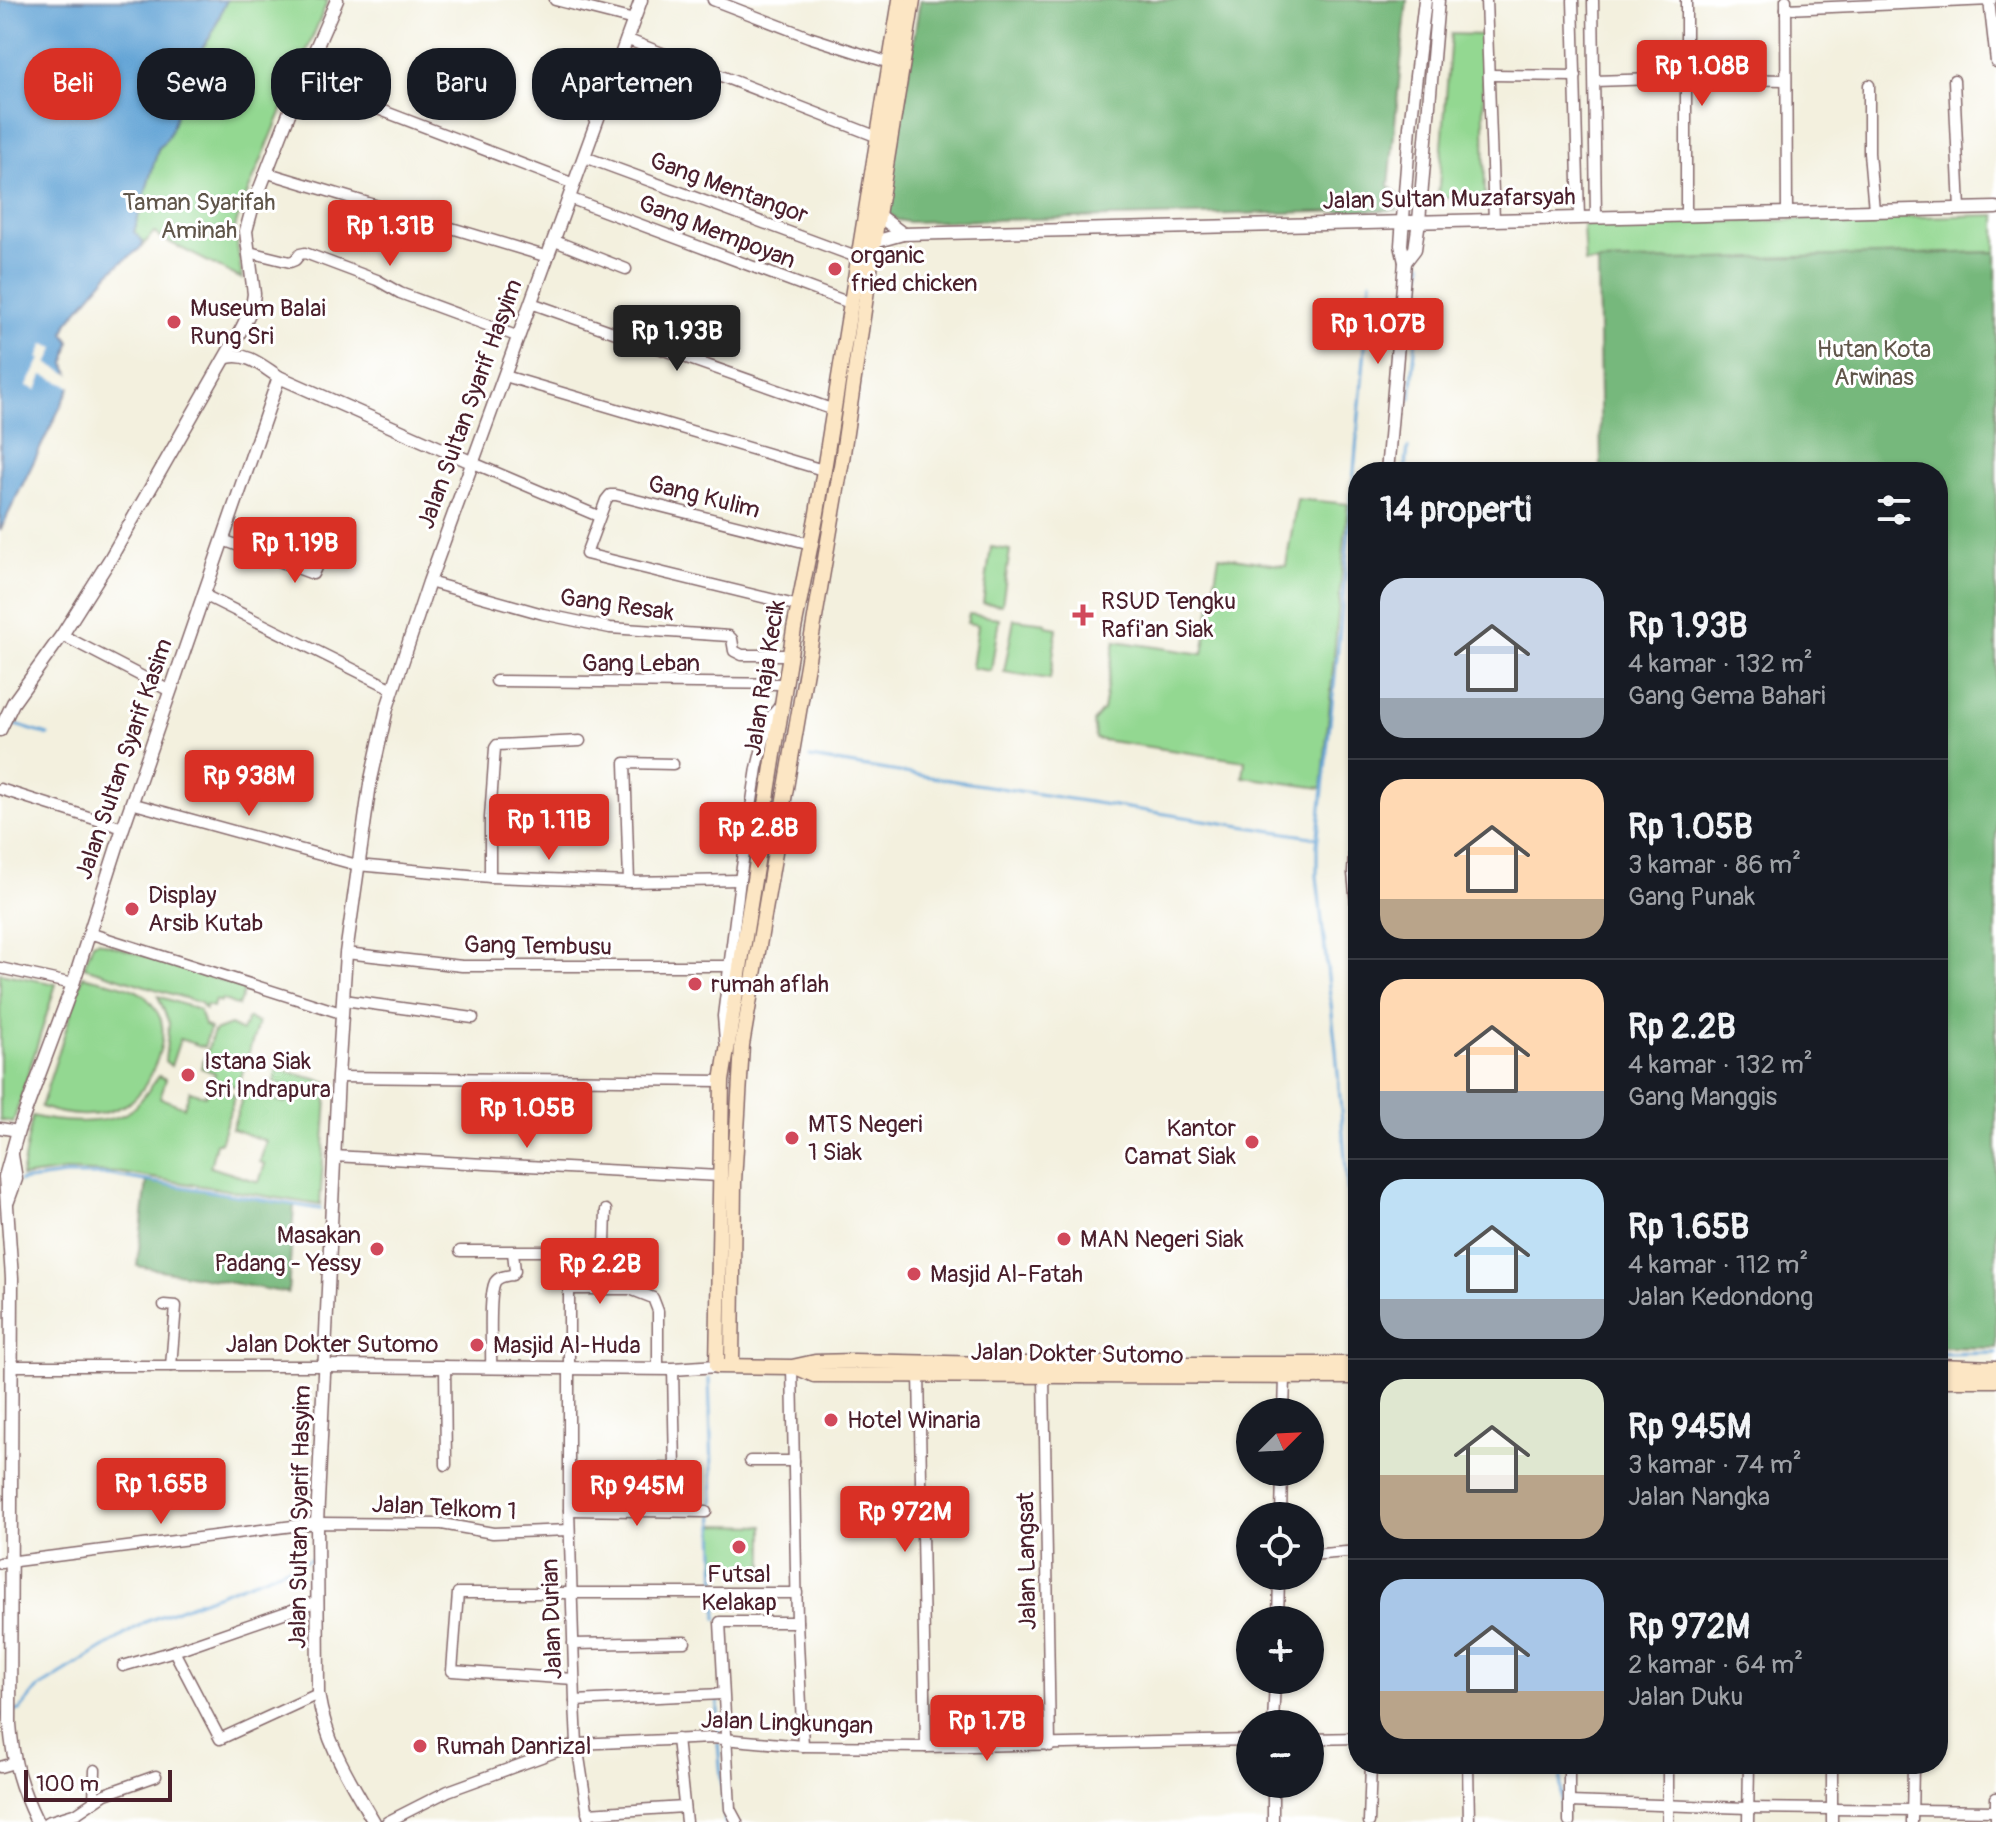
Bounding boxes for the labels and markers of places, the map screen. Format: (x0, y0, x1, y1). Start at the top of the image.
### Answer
pin: Rp 1.08B (1619, 40, 1785, 108)
pin: Rp 1.31B (307, 200, 473, 268)
place label: organic fried chicken (851, 241, 977, 298)
marker: organic fried chicken (826, 260, 844, 278)
place label: Museum Balai Rung Sri (190, 294, 326, 351)
pin: Rp 1.07B (1295, 298, 1461, 366)
pin: Rp 1.93B (594, 305, 760, 373)
marker: Museum Balai Rung Sri (165, 313, 183, 331)
pin: Rp 1.19B (212, 517, 378, 585)
place label: RSUD Tengku Rafi'an Siak (1101, 587, 1236, 644)
marker: RSUD Tengku Rafi'an Siak (1072, 604, 1094, 626)
pin: Rp 938M (175, 750, 323, 818)
pin: Rp 1.11B (466, 794, 632, 862)
pin: Rp 2.8B (684, 802, 832, 870)
place label: Display Arsib Kutab (148, 881, 263, 938)
marker: Display Arsib Kutab (123, 900, 141, 918)
place label: rumah aflah (711, 970, 829, 999)
marker: rumah aflah (686, 975, 704, 993)
place label: Istana Siak Sri Indrapura (204, 1047, 331, 1104)
marker: Istana Siak Sri Indrapura (179, 1066, 197, 1084)
pin: Rp 1.05B (444, 1082, 610, 1150)
place label: MTS Negeri 1 Siak (808, 1110, 923, 1167)
place label: Kantor Camat Siak (1124, 1114, 1236, 1171)
marker: MTS Negeri 1 Siak (783, 1129, 801, 1147)
marker: Kantor Camat Siak (1243, 1133, 1261, 1151)
place label: Masakan Padang - Yessy (214, 1221, 361, 1278)
place label: MAN Negeri Siak (1080, 1225, 1244, 1254)
marker: MAN Negeri Siak (1055, 1230, 1073, 1248)
pin: Rp 2.2B (526, 1238, 674, 1306)
marker: Masakan Padang - Yessy (368, 1240, 386, 1258)
place label: Masjid Al-Fatah (930, 1260, 1083, 1289)
marker: Masjid Al-Fatah (905, 1265, 923, 1283)
place label: Masjid Al-Huda (493, 1331, 641, 1360)
marker: Masjid Al-Huda (468, 1336, 486, 1354)
place label: Hotel Winaria (847, 1406, 981, 1435)
marker: Hotel Winaria (822, 1411, 840, 1429)
pin: Rp 1.65B (78, 1458, 244, 1526)
pin: Rp 945M (563, 1460, 711, 1528)
pin: Rp 972M (831, 1486, 979, 1554)
marker: Futsal Kelakap (730, 1538, 748, 1556)
place label: Futsal Kelakap (701, 1560, 777, 1617)
pin: Rp 1.7B (913, 1695, 1061, 1763)
place label: Rumah Danrizal (436, 1732, 591, 1761)
marker: Rumah Danrizal (411, 1737, 429, 1755)

